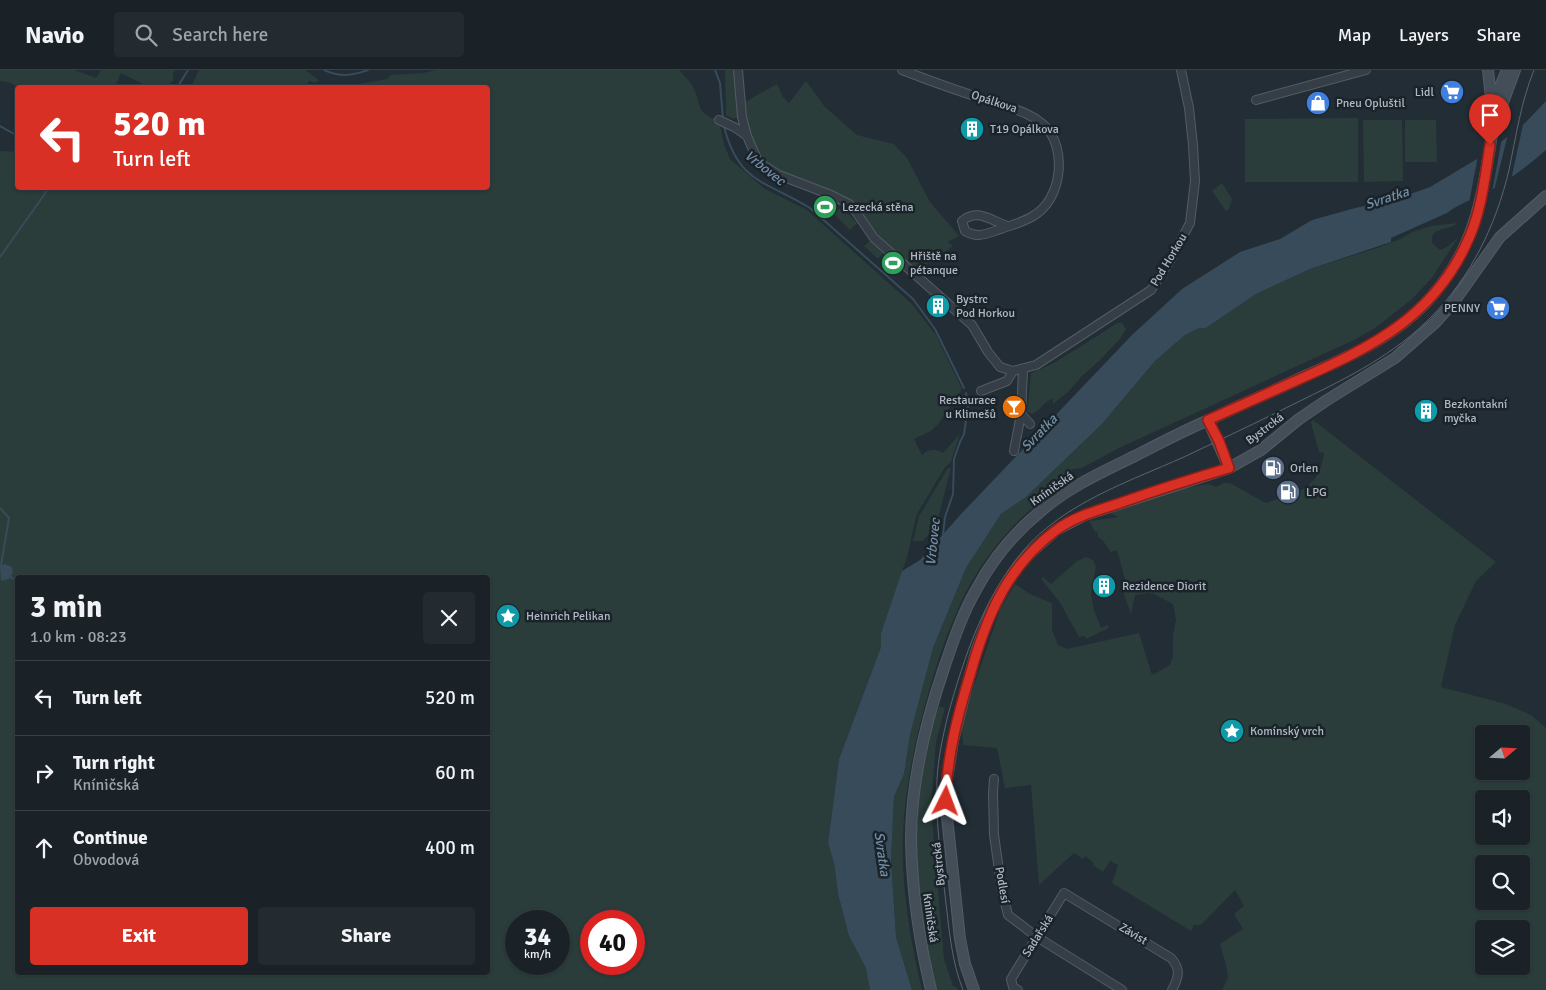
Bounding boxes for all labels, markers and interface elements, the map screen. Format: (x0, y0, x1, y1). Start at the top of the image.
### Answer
search box (114, 12, 464, 57)
text: Navio (25, 20, 84, 50)
icon: search (132, 21, 160, 49)
text: Search here (172, 23, 268, 47)
text: Map (1338, 24, 1371, 46)
text: Layers (1399, 24, 1449, 46)
text: Share (1477, 24, 1521, 46)
supermarket icon: Lidl (1439, 79, 1465, 105)
place label: Lidl (1415, 85, 1434, 100)
street label: Opálkova (969, 88, 1019, 116)
shop icon: Pneu Opluštil (1305, 90, 1331, 116)
pin (1469, 94, 1511, 145)
place label: Pneu Opluštil (1336, 96, 1405, 111)
icon: arrive (1476, 101, 1504, 129)
text: 520 m (113, 102, 206, 145)
icon: left (30, 105, 95, 170)
building icon: T19 Opálkova (959, 116, 985, 142)
place label: T19 Opálkova (990, 122, 1059, 137)
text: Turn left (113, 145, 191, 172)
water label: Vrbovec (741, 147, 790, 190)
water label: Svratka (1363, 183, 1412, 213)
sports icon: Lezecká stěna (812, 194, 838, 220)
place label: Lezecká stěna (842, 200, 914, 215)
street label: Pod Horkou (1147, 231, 1191, 289)
place label: Hřiště na pétanque (910, 249, 958, 278)
sports icon: Hřiště na pétanque (880, 250, 906, 276)
place label: Bystrc Pod Horkou (956, 292, 1015, 321)
building icon: Bystrc Pod Horkou (925, 293, 951, 319)
supermarket icon: PENNY (1485, 295, 1511, 321)
place label: PENNY (1444, 301, 1480, 316)
place label: Restaurace u Klimešů (939, 393, 996, 422)
bar icon: Restaurace u Klimešů (1001, 394, 1027, 420)
place label: Bezkontakní myčka (1444, 397, 1508, 426)
building icon: Bezkontakní myčka (1413, 398, 1439, 424)
water label: Svratka (1017, 410, 1061, 455)
street label: Bystrcká (1243, 410, 1287, 448)
fuel station icon: Orlen (1260, 455, 1286, 481)
place label: Orlen (1290, 461, 1318, 476)
street label: Kníničská (1027, 469, 1077, 509)
fuel station icon: LPG (1275, 479, 1301, 505)
place label: LPG (1306, 485, 1327, 500)
water label: Vrbovec (922, 516, 944, 566)
building icon: Rezidence Diorit (1091, 573, 1117, 599)
place label: Rezidence Diorit (1122, 579, 1206, 594)
text: 3 min (30, 589, 102, 626)
button: close (423, 592, 475, 644)
place icon: Heinrich Pelikan (495, 603, 521, 629)
place label: Heinrich Pelikan (526, 609, 610, 624)
text: 1.0 km · 08:23 (30, 627, 127, 647)
icon: left (30, 684, 58, 712)
text: Turn left (73, 686, 142, 710)
text: 520 m (425, 686, 475, 710)
place icon: Komínský vrch (1219, 718, 1245, 744)
place label: Komínský vrch (1250, 724, 1324, 739)
north arrow (1475, 725, 1530, 780)
map controls (1475, 725, 1530, 975)
text: Turn right (73, 751, 155, 775)
icon: right (30, 759, 58, 787)
text: 60 m (435, 761, 475, 785)
position arrow (919, 774, 971, 826)
text: Kníničská (73, 775, 139, 795)
button: sound (1475, 790, 1530, 845)
text: Continue (73, 826, 148, 850)
water label: Svratka (870, 831, 894, 878)
icon: ahead (30, 834, 58, 862)
text: 400 m (425, 836, 475, 860)
street label: Bystrcká (929, 841, 949, 887)
text: Obvodová (73, 850, 139, 870)
button: search (1475, 855, 1530, 910)
street label: Podlesí (991, 865, 1013, 905)
street label: Kníničská (919, 892, 941, 944)
button: Exit (30, 907, 248, 965)
button: Share (258, 907, 475, 965)
speed limit sign: 40 (580, 910, 645, 975)
street label: Sadařská (1019, 912, 1057, 960)
street label: Závist (1116, 920, 1150, 948)
button: layers (1475, 920, 1530, 975)
text: 34 (524, 921, 551, 952)
text: km/h (524, 947, 551, 962)

